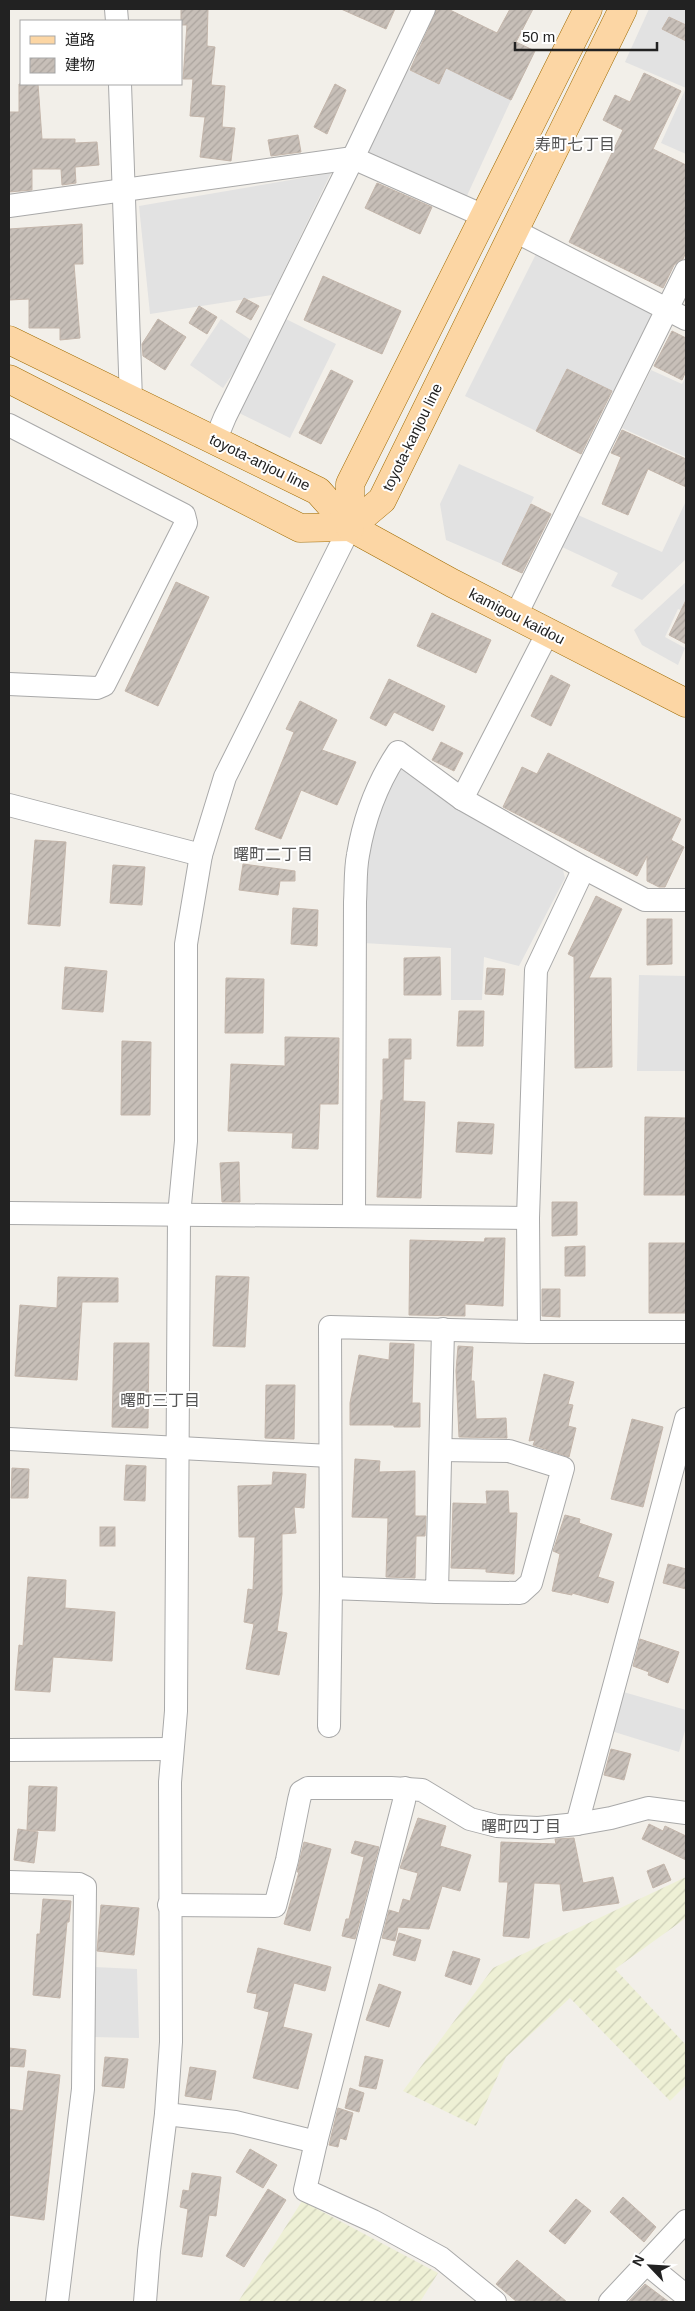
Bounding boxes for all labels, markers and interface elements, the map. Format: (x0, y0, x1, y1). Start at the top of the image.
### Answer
legend (20, 20, 182, 85)
scale bar (515, 20, 658, 52)
text: 50 m (522, 28, 555, 45)
text: 道路 (65, 31, 95, 48)
text: 建物 (65, 56, 95, 73)
district label: 寿町七丁目 (535, 136, 615, 153)
street label: toyota-kanjou line (379, 380, 445, 494)
street label: toyota-anjou line (207, 430, 313, 494)
street label: kamigou kaidou (466, 585, 568, 647)
district label: 曙町二丁目 (233, 846, 313, 863)
district label: 曙町三丁目 (120, 1392, 200, 1409)
district label: 曙町四丁目 (481, 1818, 561, 1835)
north arrow (625, 2241, 675, 2291)
text: N (629, 2253, 648, 2268)

